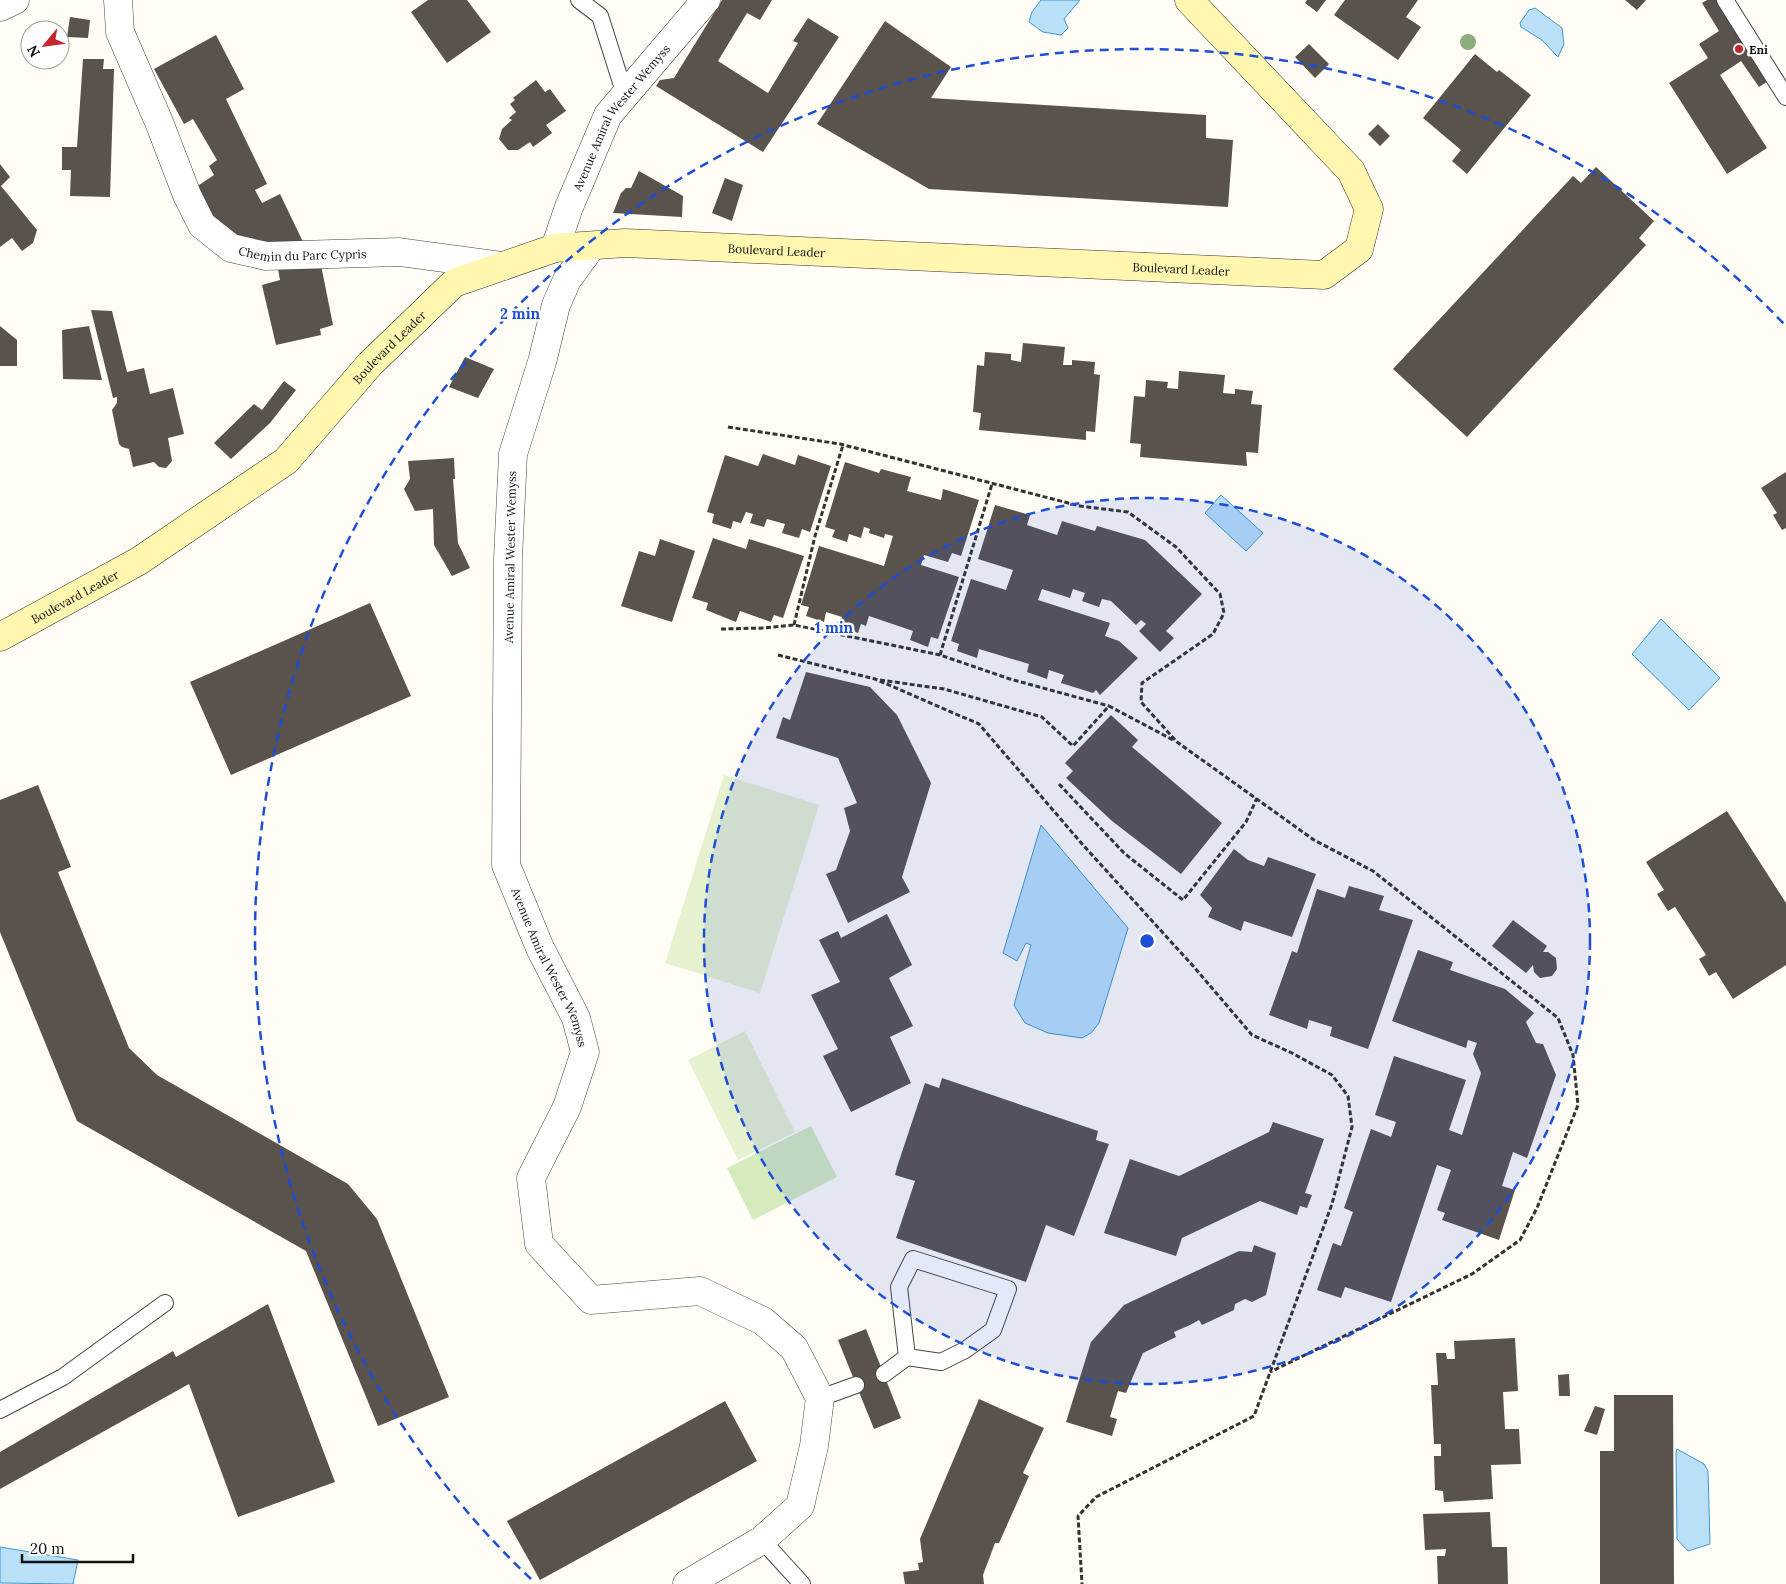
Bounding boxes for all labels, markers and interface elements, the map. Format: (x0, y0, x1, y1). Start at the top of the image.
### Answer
north arrow (20, 20, 70, 70)
street label: Avenue Amiral Wester Wemyss (569, 41, 673, 194)
text: N (23, 42, 44, 60)
place label: Eni (1749, 42, 1768, 57)
marker: Eni (1733, 43, 1745, 55)
street label: Boulevard Leader (727, 240, 826, 260)
street label: Chemin du Parc Cypris (237, 242, 367, 264)
street label: Boulevard Leader (1132, 259, 1231, 278)
text: 2 min (500, 304, 541, 323)
street label: Boulevard Leader (349, 307, 429, 387)
street label: Avenue Amiral Wester Wemyss (501, 470, 519, 644)
street label: Boulevard Leader (28, 566, 122, 626)
text: 1 min (815, 618, 854, 637)
street label: Avenue Amiral Wester Wemyss (508, 885, 591, 1049)
centre of rings (1138, 932, 1156, 950)
scale bar (22, 1532, 134, 1564)
text: 20 m (30, 1539, 65, 1558)

